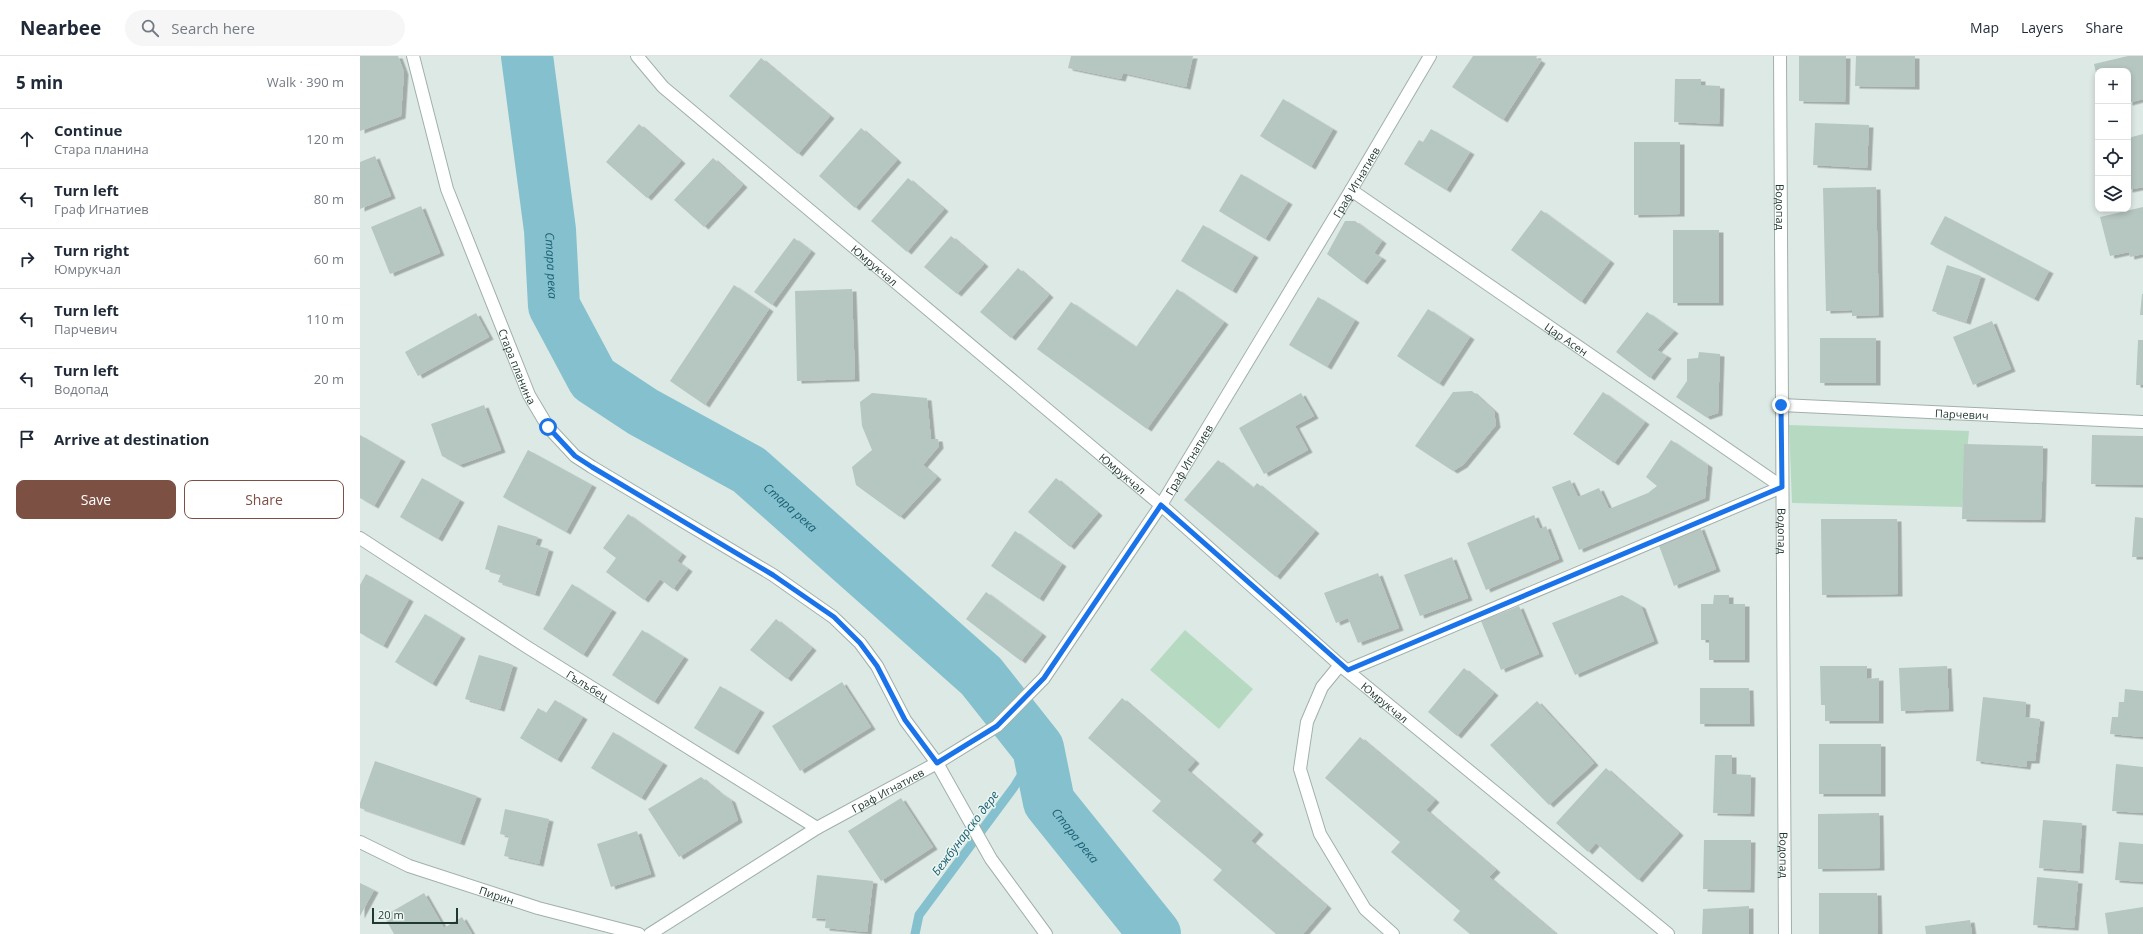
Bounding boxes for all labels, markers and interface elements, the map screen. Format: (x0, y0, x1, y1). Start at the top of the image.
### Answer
search box (125, 10, 405, 46)
text: Nearbee (20, 15, 101, 41)
icon: search (139, 17, 161, 39)
text: Search here (171, 18, 255, 38)
text: Map (1970, 18, 1999, 37)
text: Layers (2021, 18, 2063, 37)
text: Share (2085, 18, 2123, 37)
map controls (2095, 68, 2131, 212)
button: + (2095, 68, 2131, 104)
text: 5 min (16, 71, 63, 94)
text: Walk · 390 m (267, 73, 344, 91)
button: − (2095, 104, 2131, 140)
text: Continue (54, 120, 122, 140)
icon: ahead (16, 128, 38, 150)
text: 120 m (306, 130, 344, 148)
text: Стара планина (54, 140, 149, 158)
button: locate (2095, 140, 2131, 176)
street label: Граф Игнатиев (1329, 144, 1383, 220)
button: layers (2095, 176, 2131, 212)
text: Turn left (54, 180, 119, 200)
street label: Водопад (1773, 184, 1788, 231)
icon: left (16, 188, 38, 210)
text: 80 m (314, 190, 344, 208)
text: Граф Игнатиев (54, 200, 149, 218)
water label: Стара река (542, 232, 562, 299)
text: Turn right (54, 240, 129, 260)
street label: Юмрукчал (848, 241, 901, 289)
icon: right (16, 248, 38, 270)
text: 60 m (314, 250, 344, 268)
text: Юмрукчал (54, 260, 121, 278)
text: Turn left (54, 300, 119, 320)
icon: left (16, 308, 38, 330)
text: 110 m (306, 310, 344, 328)
street label: Цар Асен (1542, 319, 1591, 359)
text: Парчевич (54, 320, 117, 338)
street label: Стара планина (496, 326, 540, 407)
text: Turn left (54, 360, 119, 380)
icon: left (16, 368, 38, 390)
text: 20 m (314, 370, 344, 388)
text: Водопад (54, 380, 108, 398)
route end (1772, 396, 1790, 414)
street label: Парчевич (1935, 405, 1989, 422)
route start (539, 418, 557, 436)
street label: Граф Игнатиев (1161, 421, 1216, 498)
icon: arrive (16, 428, 38, 450)
text: Arrive at destination (54, 429, 209, 449)
street label: Юмрукчал (1096, 449, 1150, 497)
water label: Стара река (760, 479, 822, 536)
button: Save (16, 480, 176, 519)
button: Share (184, 480, 344, 519)
street label: Водопад (1775, 508, 1790, 555)
street label: Гълъбец (564, 666, 612, 704)
street label: Юмрукчал (1358, 678, 1412, 726)
street label: Граф Игнатиев (849, 764, 926, 816)
water label: Бежбунарско дере (927, 787, 1003, 879)
water label: Стара река (1048, 804, 1103, 867)
street label: Водопад (1777, 832, 1792, 879)
street label: Пирин (478, 882, 516, 907)
scale bar (372, 906, 458, 925)
text: 20 m (378, 907, 404, 922)

